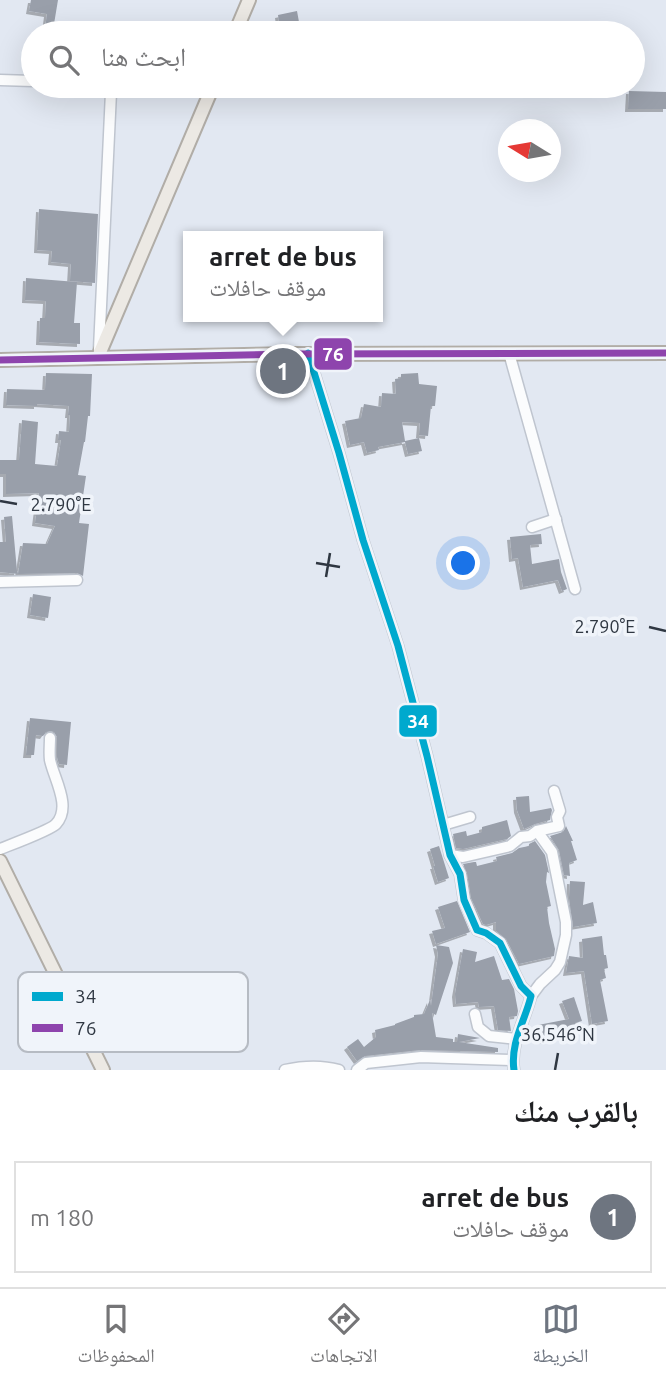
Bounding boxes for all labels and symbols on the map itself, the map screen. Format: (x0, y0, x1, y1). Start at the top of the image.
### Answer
north arrow (498, 119, 561, 182)
line badge: 76 (313, 337, 353, 371)
text: 76 (322, 343, 344, 365)
pin: 1 (260, 345, 306, 397)
text: 2.790°E (31, 494, 91, 514)
your location (446, 546, 480, 580)
text: 2.790°E (575, 616, 635, 636)
line badge: 34 (398, 704, 438, 738)
text: 34 (407, 710, 429, 732)
legend (18, 972, 248, 1052)
text: 34 (75, 985, 96, 1007)
text: 76 (75, 1017, 96, 1039)
text: 36.546°N (521, 1024, 595, 1044)

